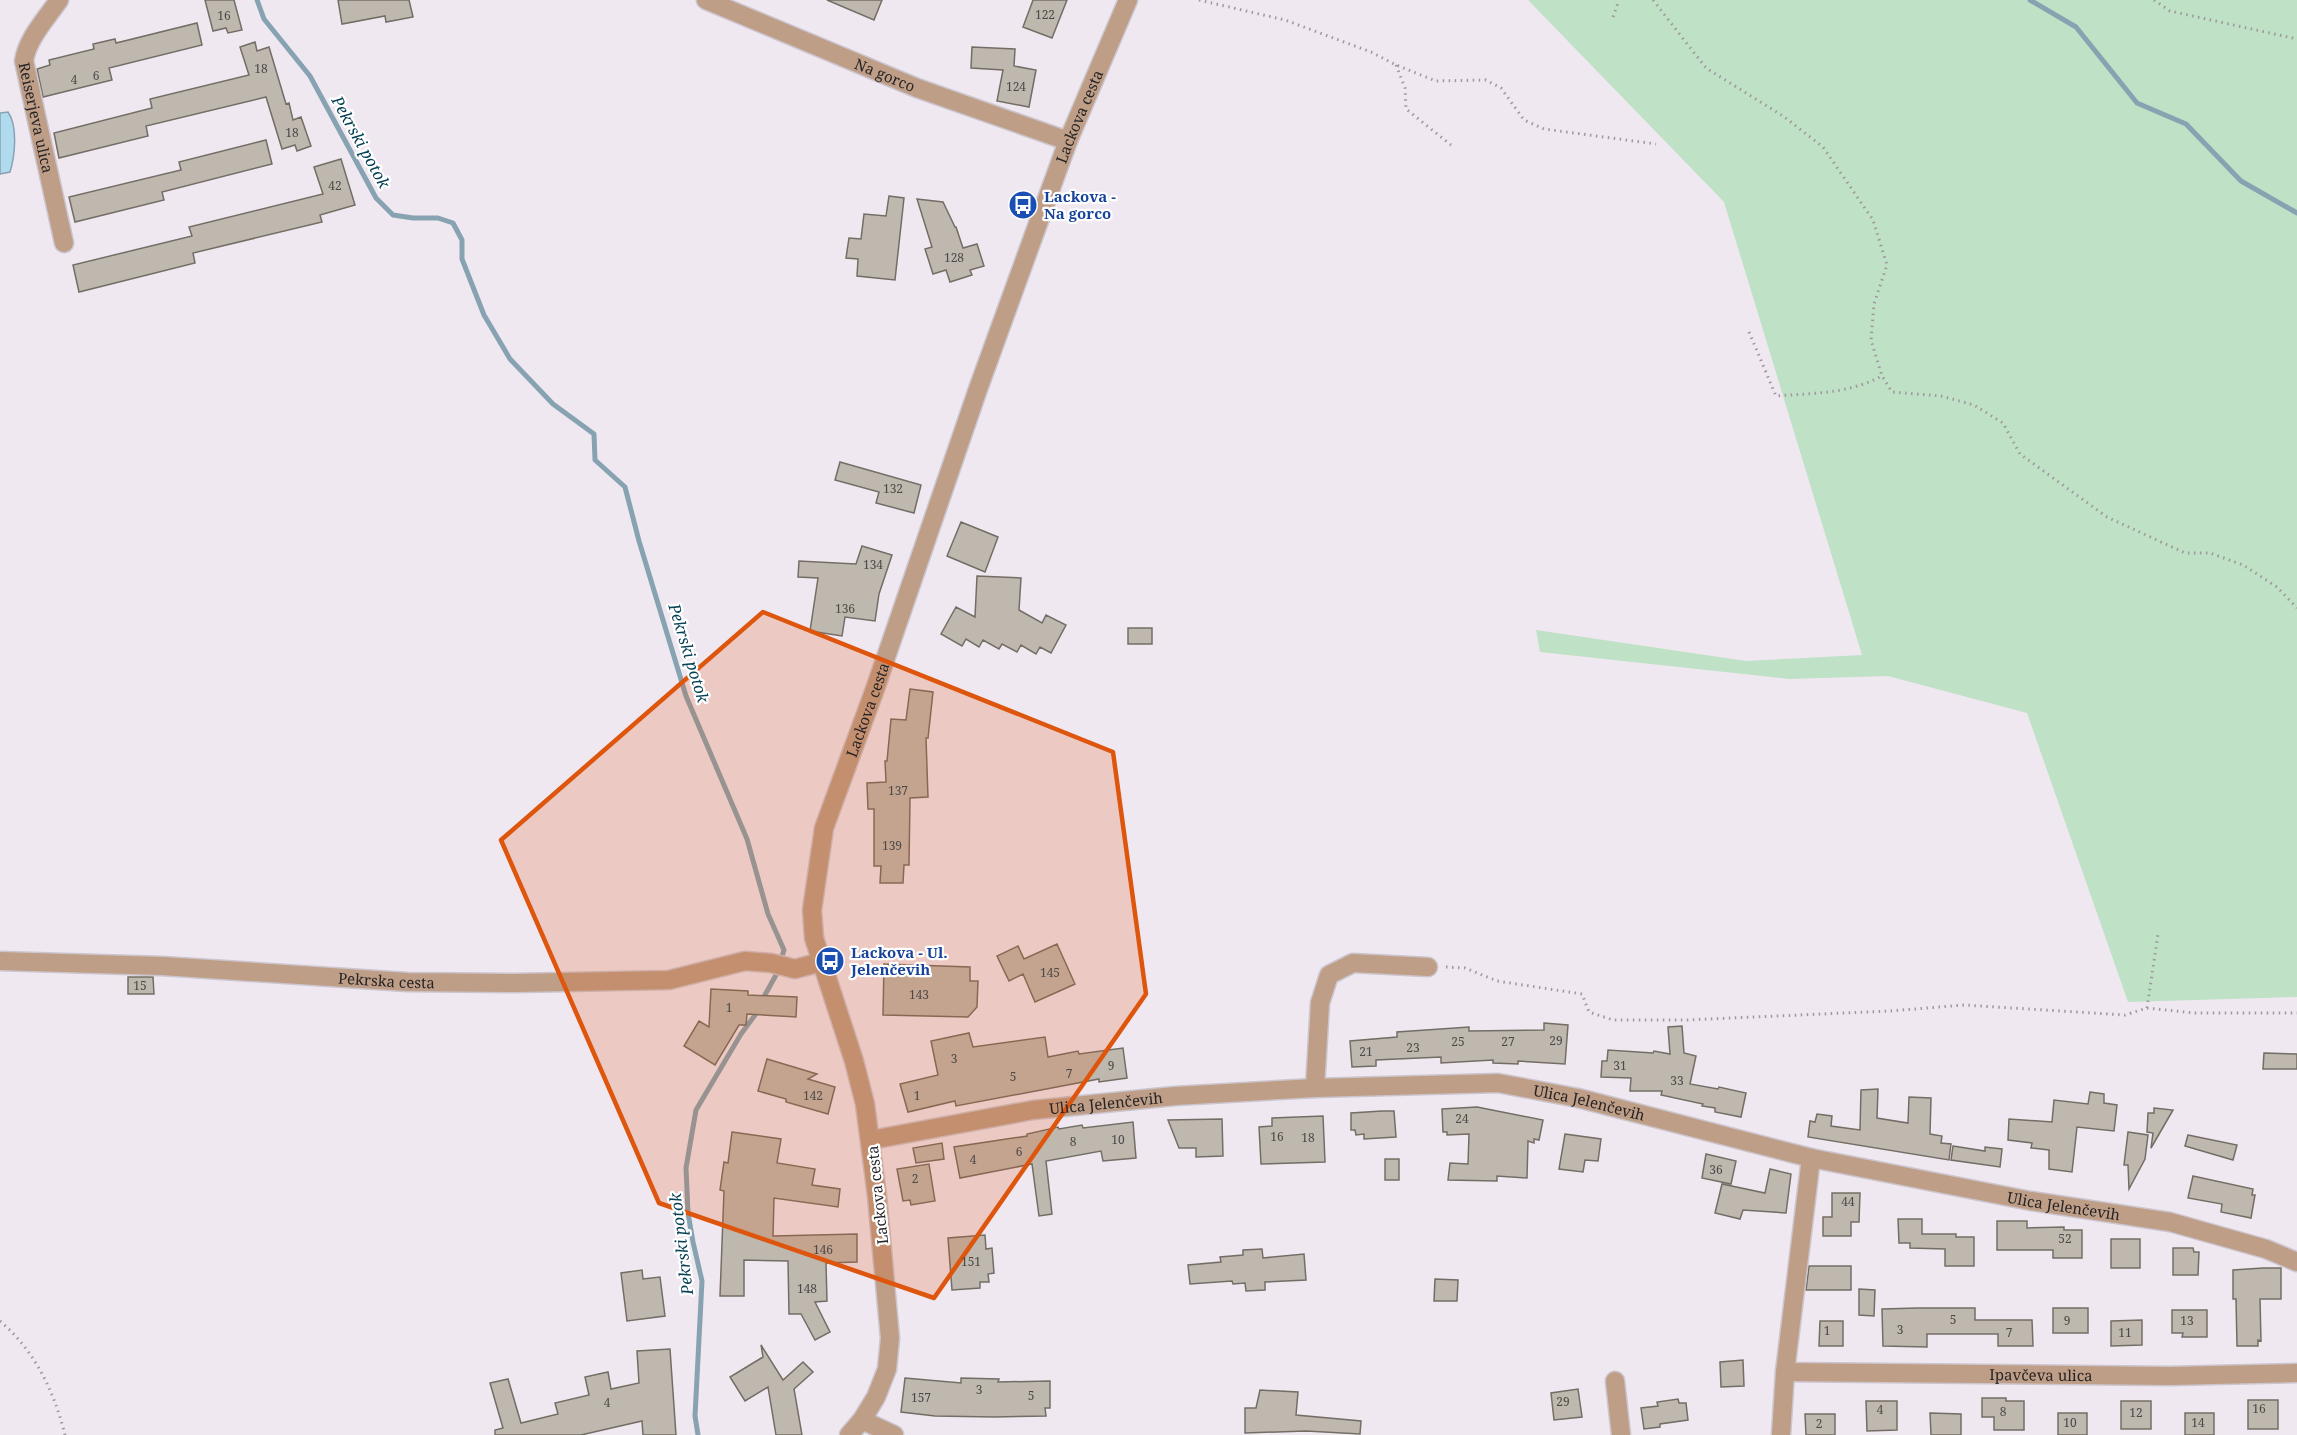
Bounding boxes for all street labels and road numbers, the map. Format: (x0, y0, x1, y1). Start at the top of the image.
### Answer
street label: Na gorco (852, 53, 918, 96)
street label: Reiserjeva ulica (15, 60, 58, 175)
street label: Lackova cesta (1051, 67, 1107, 166)
street label: Lackova cesta (841, 660, 893, 760)
street label: Pekrska cesta (338, 968, 435, 992)
street label: Ulica Jelenčevih (1532, 1080, 1648, 1125)
street label: Ulica Jelenčevih (1048, 1087, 1164, 1118)
street label: Lackova cesta (862, 1145, 892, 1245)
street label: Ulica Jelenčevih (2006, 1187, 2122, 1224)
street label: Ipavčeva ulica (1989, 1364, 2093, 1385)

